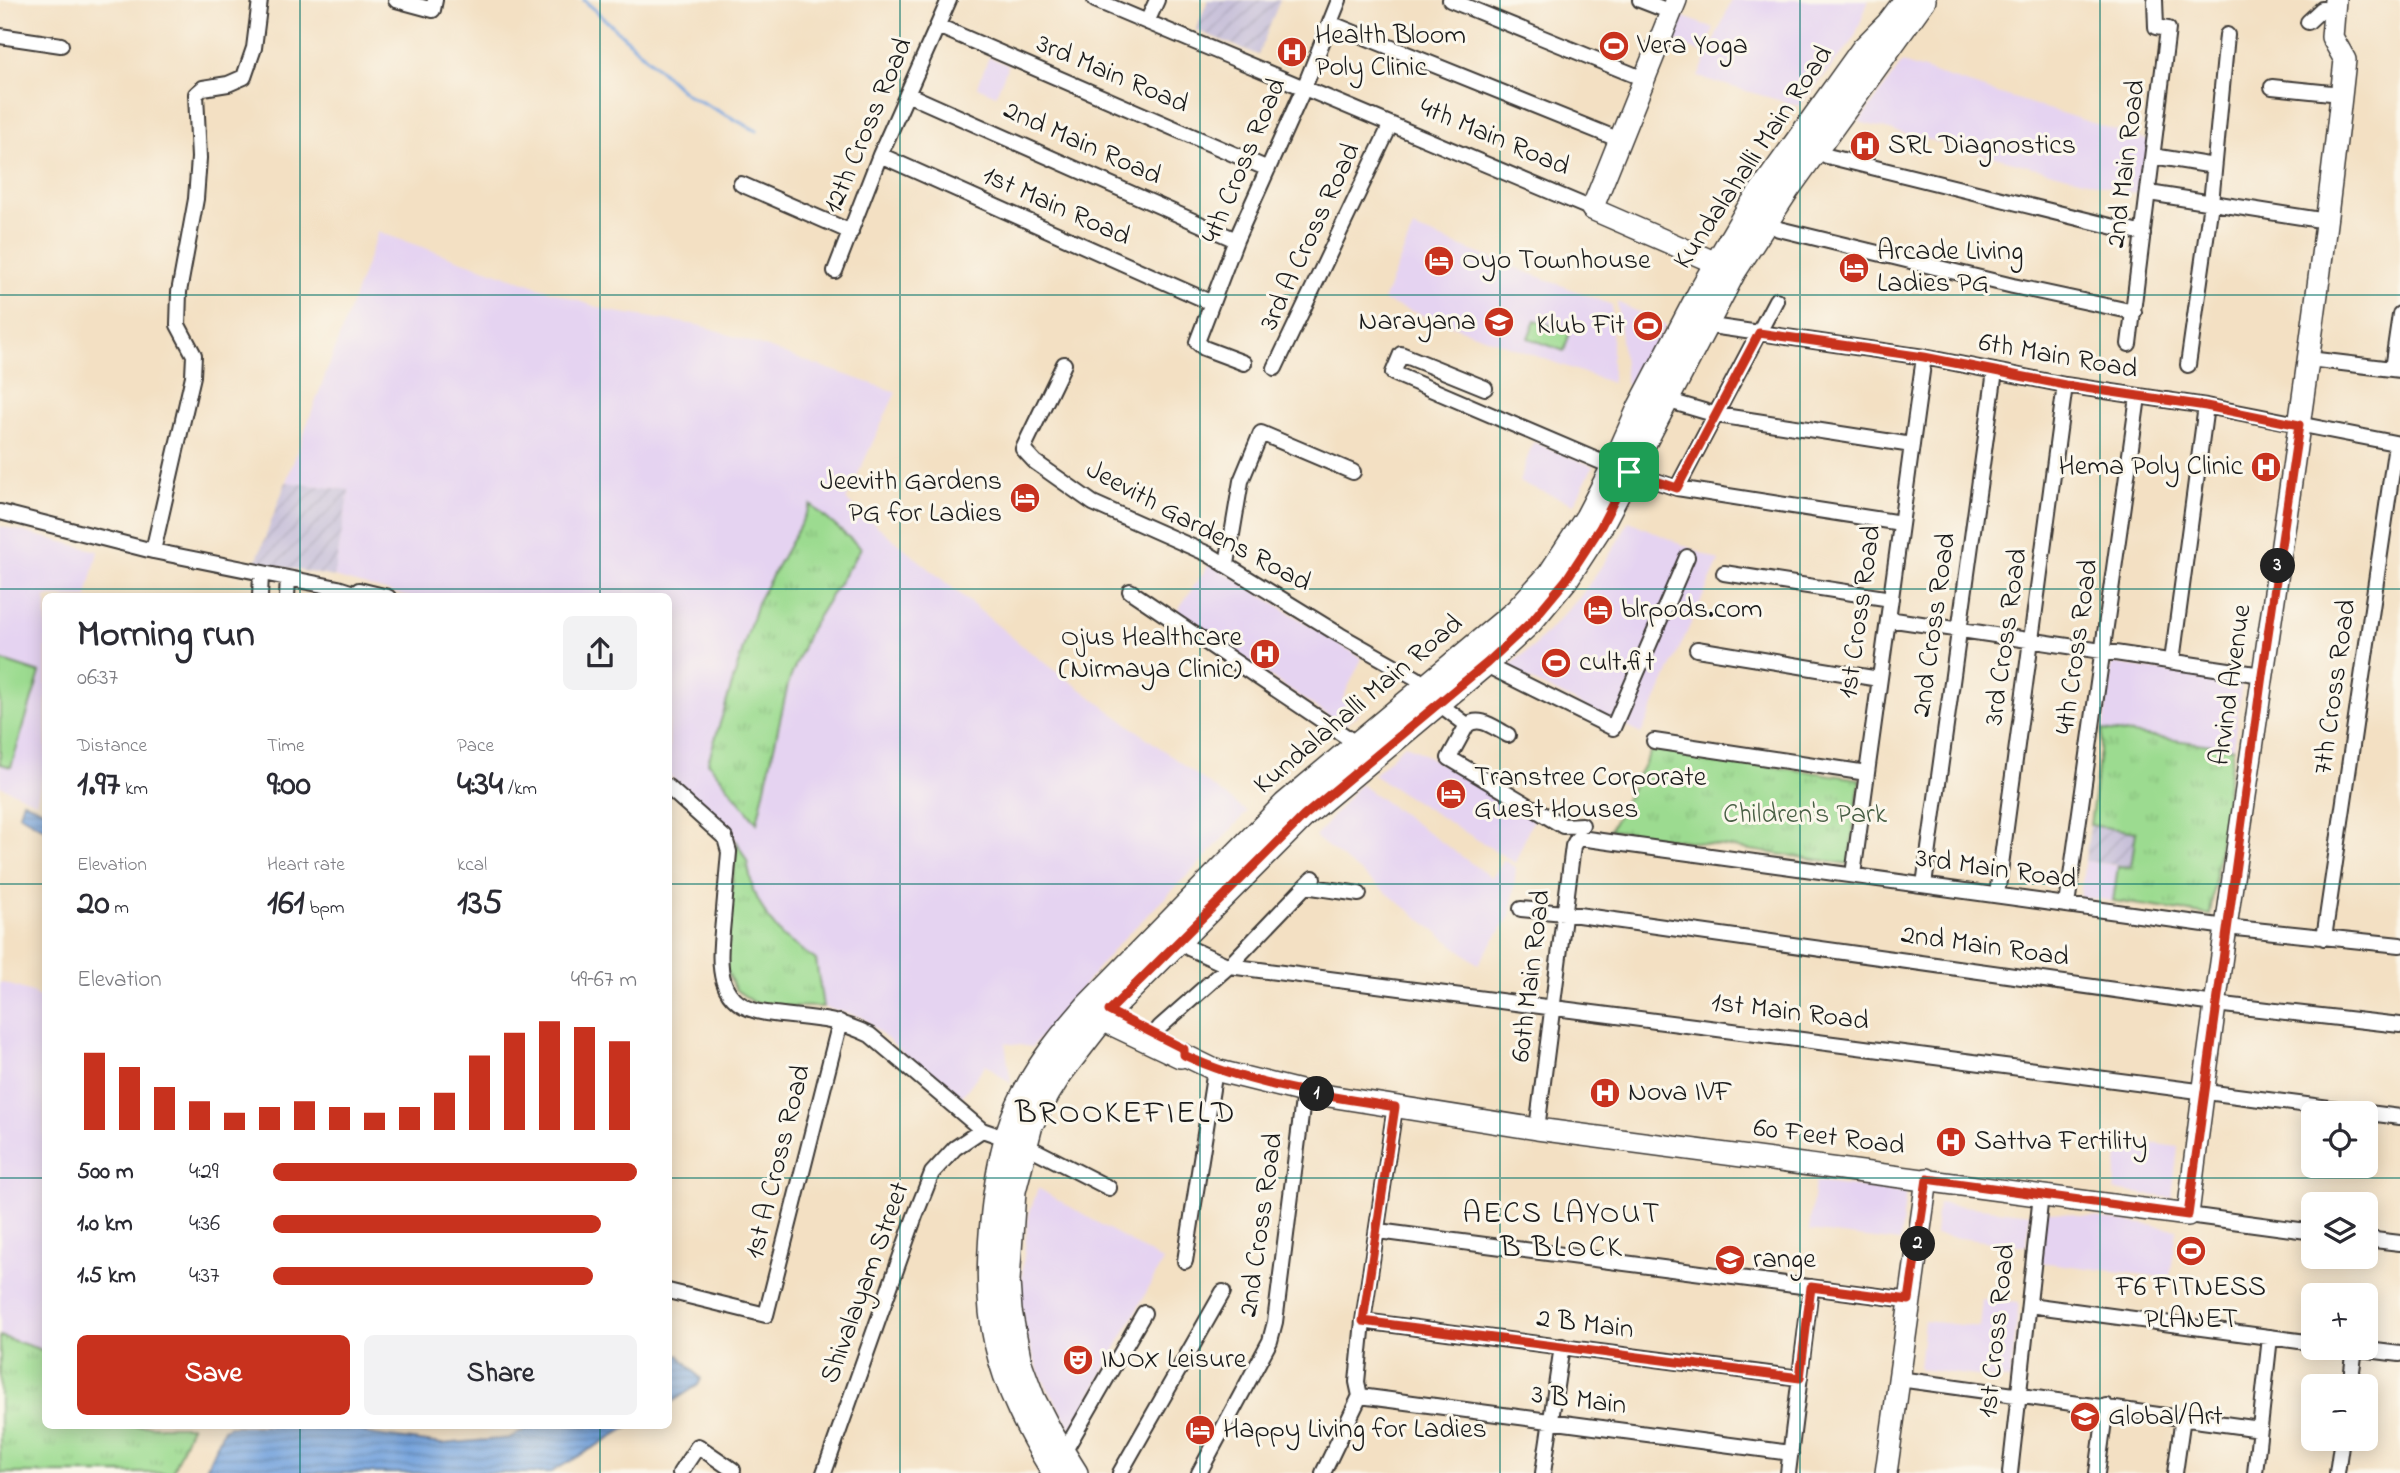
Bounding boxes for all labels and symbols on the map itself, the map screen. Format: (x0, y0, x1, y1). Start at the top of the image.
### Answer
place label: Health Bloom Poly Clinic (1315, 16, 1466, 89)
street label: 3rd Main Road (1030, 25, 1195, 126)
place label: Vera Yoga (1636, 26, 1748, 67)
sports icon: Vera Yoga (1597, 29, 1631, 63)
street label: 12th Cross Road (813, 31, 925, 220)
hospital icon: Health Bloom Poly Clinic (1275, 35, 1309, 69)
street label: Kundalahalli Main Road (1664, 37, 1845, 278)
street label: 4th Cross Road (1192, 72, 1298, 250)
street label: 2nd Main Road (2096, 77, 2158, 251)
street label: 4th Main Road (1412, 88, 1576, 188)
street label: 2nd Main Road (996, 91, 1168, 197)
place label: SRL Diagnostics (1888, 126, 2076, 167)
hospital icon: SRL Diagnostics (1848, 129, 1882, 163)
street label: 3rd A Cross Road (1250, 136, 1372, 337)
street label: 1st Main Road (975, 156, 1137, 258)
place label: Arcade Living Ladies PG (1877, 232, 2023, 305)
place label: Oyo Townhouse (1462, 241, 1651, 282)
hotel icon: Oyo Townhouse (1422, 244, 1456, 278)
hotel icon: Arcade Living Ladies PG (1837, 251, 1871, 285)
place label: Narayana (1359, 302, 1476, 343)
school or university icon: Narayana (1482, 305, 1516, 339)
place label: Klub Fit (1536, 306, 1625, 347)
sports icon: Klub Fit (1631, 309, 1665, 343)
street label: 6th Main Road (1975, 323, 2141, 391)
pin (1599, 442, 1659, 502)
place label: Hema Poly Clinic (2058, 447, 2244, 488)
street label: Jeevith Gardens Road (1078, 450, 1318, 604)
hospital icon: Hema Poly Clinic (2249, 450, 2283, 484)
place label: Jeevith Gardens PG for Ladies (820, 462, 1002, 535)
hotel icon: Jeevith Gardens PG for Ladies (1008, 481, 1042, 515)
street label: 1st Cross Road (1829, 522, 1893, 701)
street label: 2nd Cross Road (1902, 530, 1968, 720)
street label: 3rd Cross Road (1974, 546, 2040, 728)
pin: 3 (2260, 548, 2296, 584)
street label: 4th Cross Road (2045, 557, 2111, 737)
place label: blrpods.com (1621, 590, 1763, 631)
hotel icon: blrpods.com (1581, 593, 1615, 627)
street label: 7th Cross Road (2303, 597, 2369, 777)
street label: Arvind Avenue (2200, 601, 2264, 768)
street label: Kundalahalli Main Road (1245, 605, 1473, 805)
place label: Ojus Healthcare (Nirmaya Clinic) (1058, 618, 1242, 691)
hospital icon: Ojus Healthcare (Nirmaya Clinic) (1248, 637, 1282, 671)
place label: cult.fit (1579, 643, 1655, 684)
sports icon: cult.fit (1539, 646, 1573, 680)
place label: Transtree Corporate Guest Houses (1474, 758, 1707, 831)
hotel icon: Transtree Corporate Guest Houses (1434, 777, 1468, 811)
park label: Children's Park (1723, 795, 1888, 836)
street label: 3rd Main Road (1913, 838, 2079, 902)
street label: 60th Main Road (1501, 887, 1563, 1064)
street label: 2nd Main Road (1898, 915, 2072, 979)
street label: 1st Main Road (1709, 983, 1871, 1043)
street label: 1st A Cross Road (735, 1060, 823, 1263)
place label: Nova IVF (1628, 1073, 1732, 1114)
pin: 1 (1300, 1076, 1334, 1112)
hospital icon: Nova IVF (1588, 1076, 1622, 1110)
district label: BROOKEFIELD (1014, 1091, 1237, 1138)
street label: 60 Feet Road (1751, 1108, 1907, 1168)
place label: Sattva Fertility (1974, 1122, 2147, 1163)
hospital icon: Sattva Fertility (1934, 1125, 1968, 1159)
street label: 2nd Cross Road (1229, 1130, 1295, 1320)
street label: Shivalayam Street (810, 1176, 922, 1390)
district label: AECS LAYOUT B BLOCK (1463, 1193, 1662, 1271)
pin: 2 (1900, 1226, 1936, 1262)
sports icon: F6 FITNESS PLANET (2174, 1234, 2208, 1268)
place label: range (1753, 1240, 1816, 1281)
street label: 1st Cross Road (1968, 1242, 2028, 1420)
school or university icon: range (1713, 1243, 1747, 1277)
place label: F6 FITNESS PLANET (2115, 1268, 2266, 1341)
street label: 2 B Main (1534, 1299, 1636, 1351)
place label: INOX Leisure (1101, 1340, 1247, 1381)
theatre icon: INOX Leisure (1061, 1343, 1095, 1377)
street label: 3 B Main (1529, 1375, 1629, 1427)
place label: Global/Art (2108, 1397, 2223, 1438)
school or university icon: Global/Art (2068, 1400, 2102, 1434)
place label: Happy Living for Ladies (1223, 1410, 1487, 1451)
hotel icon: Happy Living for Ladies (1183, 1413, 1217, 1447)

